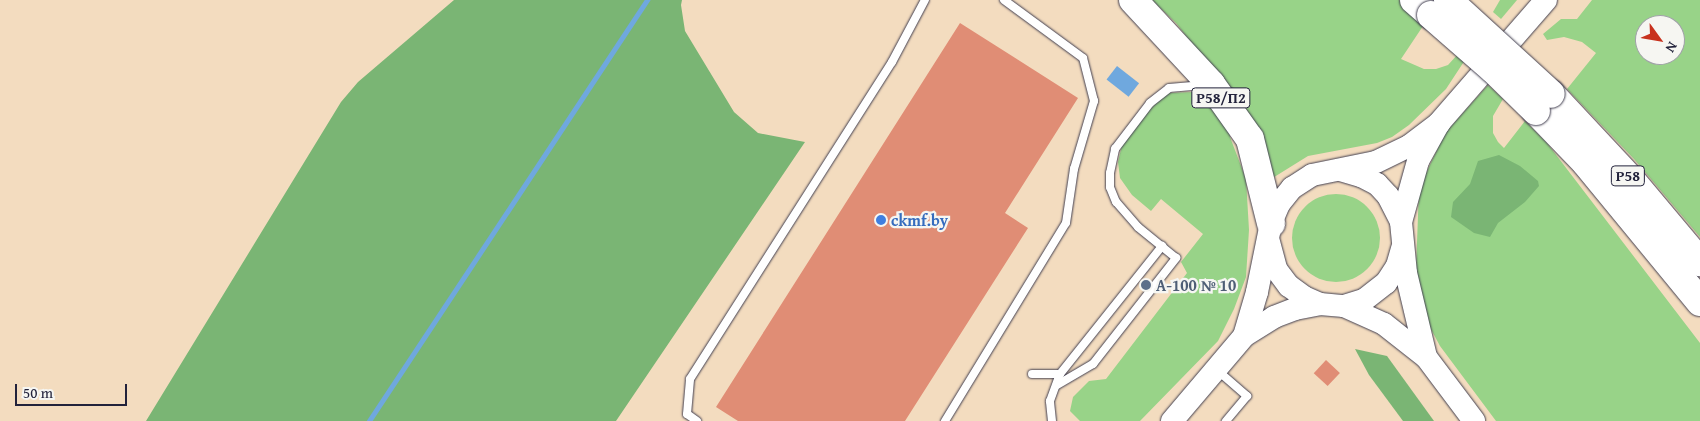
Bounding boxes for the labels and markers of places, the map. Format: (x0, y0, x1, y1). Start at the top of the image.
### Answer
place label: ckmf.by (891, 210, 948, 230)
marker: ckmf.by (875, 214, 887, 226)
place label: А-100 № 10 (1156, 275, 1236, 295)
marker: А-100 № 10 (1140, 279, 1152, 291)

